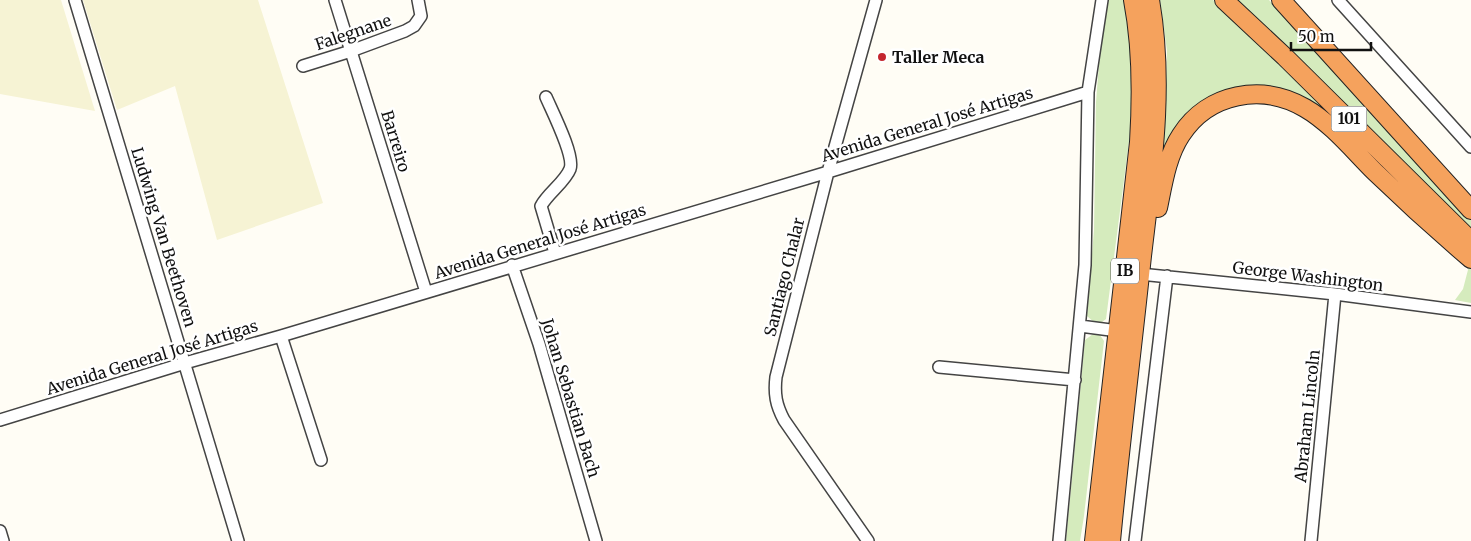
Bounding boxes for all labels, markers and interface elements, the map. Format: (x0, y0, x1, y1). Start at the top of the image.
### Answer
street label: Falegnane (312, 10, 394, 54)
scale bar (1291, 20, 1371, 52)
text: 50 m (1298, 27, 1335, 46)
place label: Taller Meca (892, 47, 984, 67)
marker: Taller Meca (876, 51, 888, 63)
street label: Avenida General José Artigas (818, 82, 1035, 166)
road number: 101 (1332, 106, 1366, 132)
street label: Barreiro (377, 108, 415, 174)
street label: Ludwing Van Beethoven (127, 145, 201, 330)
street label: Avenida General José Artigas (431, 199, 648, 283)
street label: Santiago Chalar (760, 215, 808, 339)
street label: George Washington (1231, 257, 1385, 295)
road number: IB (1111, 258, 1139, 284)
street label: Avenida General José Artigas (43, 315, 260, 399)
street label: Johan Sebastian Bach (537, 315, 605, 480)
street label: Abraham Lincoln (1290, 348, 1324, 484)

